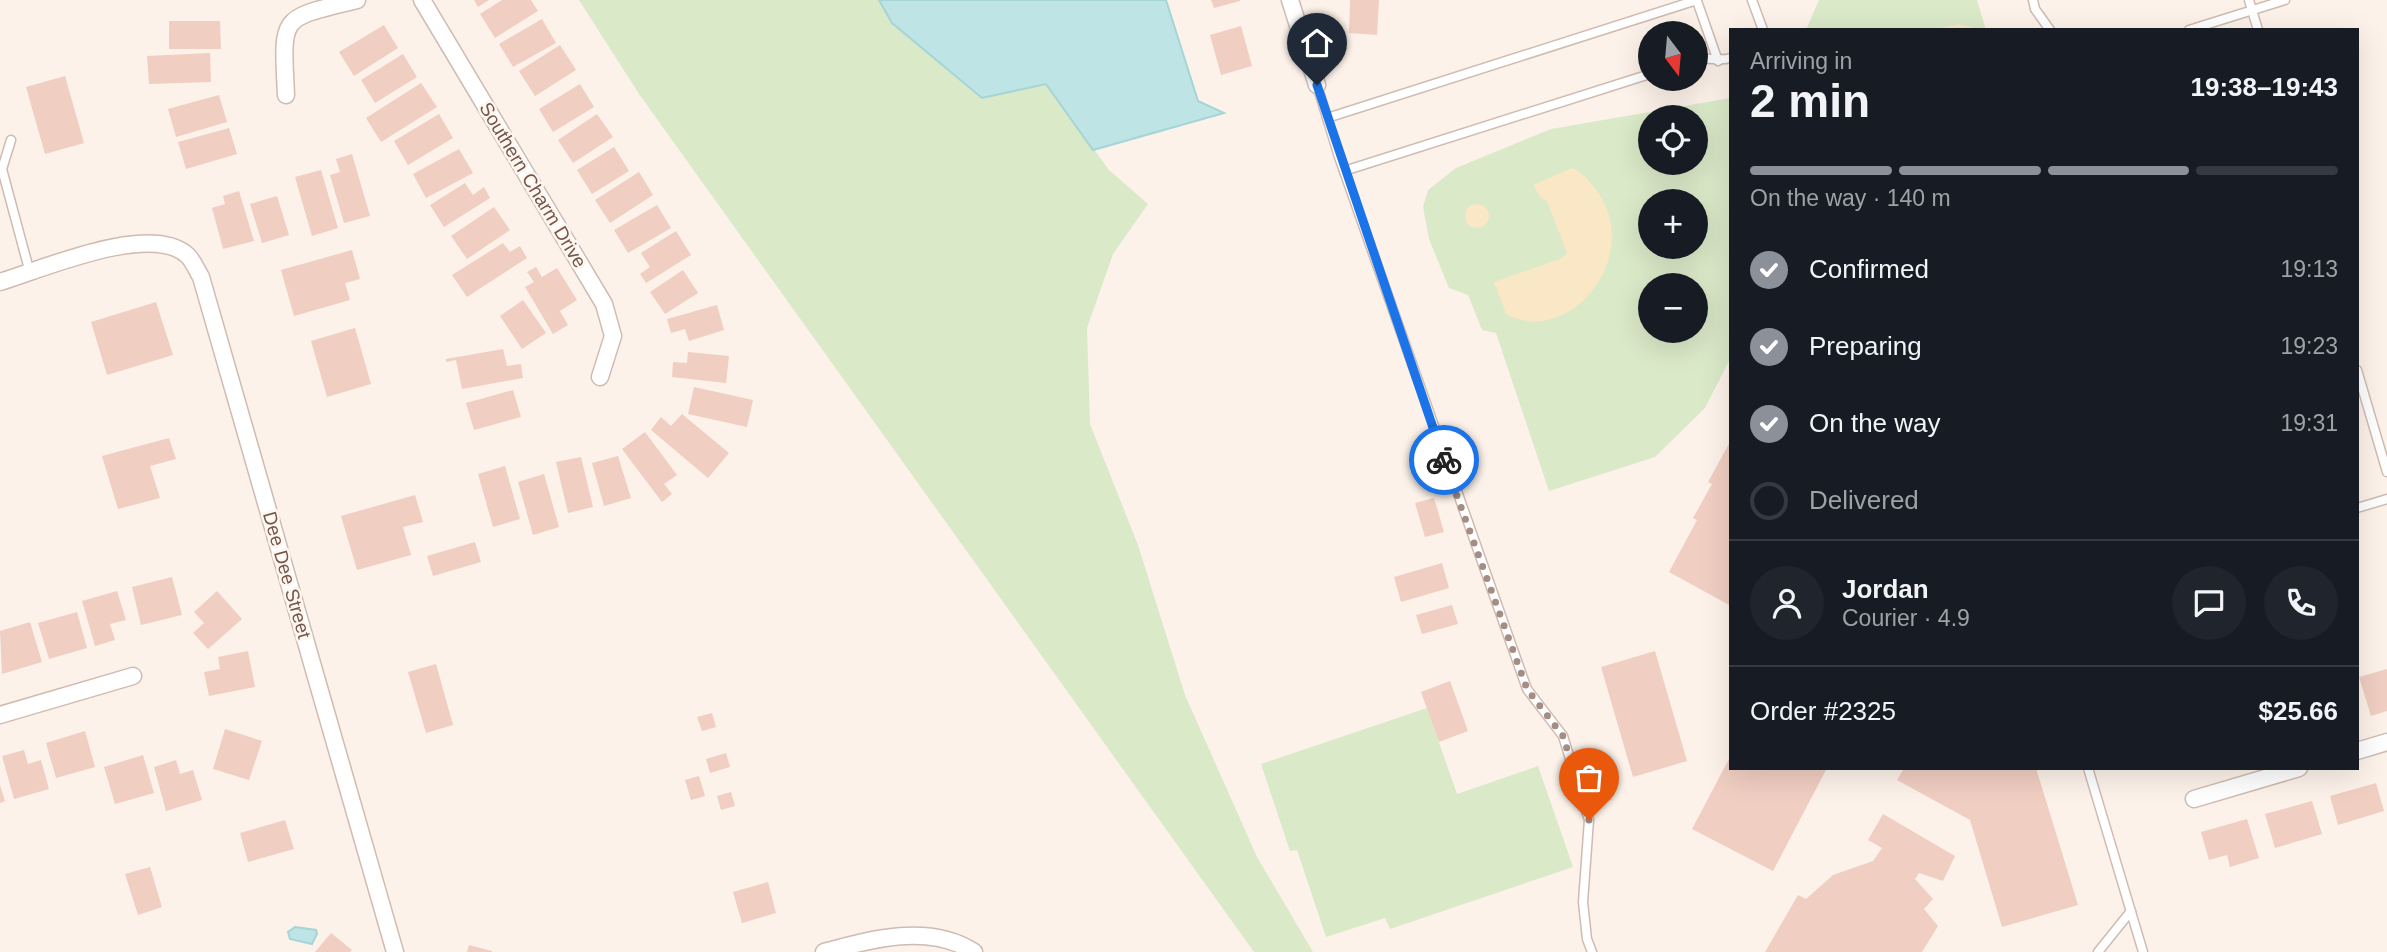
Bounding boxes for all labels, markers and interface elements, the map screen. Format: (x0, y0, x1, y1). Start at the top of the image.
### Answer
pin (1287, 13, 1347, 85)
north arrow (1638, 21, 1708, 91)
map controls (1638, 21, 1708, 343)
icon: home (1298, 24, 1336, 62)
text: Arriving in (1750, 48, 1852, 74)
text: 19:38–19:43 (2191, 72, 2338, 102)
text: 2 min (1750, 75, 1870, 127)
street label: Southern Charm Drive (475, 99, 591, 271)
button: locate (1638, 105, 1708, 175)
text: On the way · 140 m (1750, 185, 1951, 211)
button: + (1638, 189, 1708, 259)
icon: check (1750, 251, 1788, 289)
text: Confirmed (1809, 254, 1929, 284)
text: 19:13 (2280, 256, 2338, 282)
button: − (1638, 273, 1708, 343)
icon: check (1750, 328, 1788, 366)
text: Preparing (1809, 331, 1922, 361)
text: 19:23 (2280, 333, 2338, 359)
icon: check (1750, 405, 1788, 443)
text: On the way (1809, 408, 1941, 438)
text: 19:31 (2280, 410, 2338, 436)
courier (1409, 425, 1479, 495)
icon: bike (1425, 441, 1463, 479)
text: Delivered (1809, 485, 1919, 515)
street label: Dee Dee Street (259, 509, 315, 642)
button: person (1750, 566, 1824, 640)
button: chat (2172, 566, 2246, 640)
button: phone (2264, 566, 2338, 640)
text: Jordan (1842, 574, 1929, 604)
text: Courier · 4.9 (1842, 605, 1970, 631)
text: Order #2325 (1750, 696, 1896, 726)
text: $25.66 (2258, 696, 2338, 726)
pin (1559, 748, 1619, 820)
icon: bag (1570, 759, 1608, 797)

